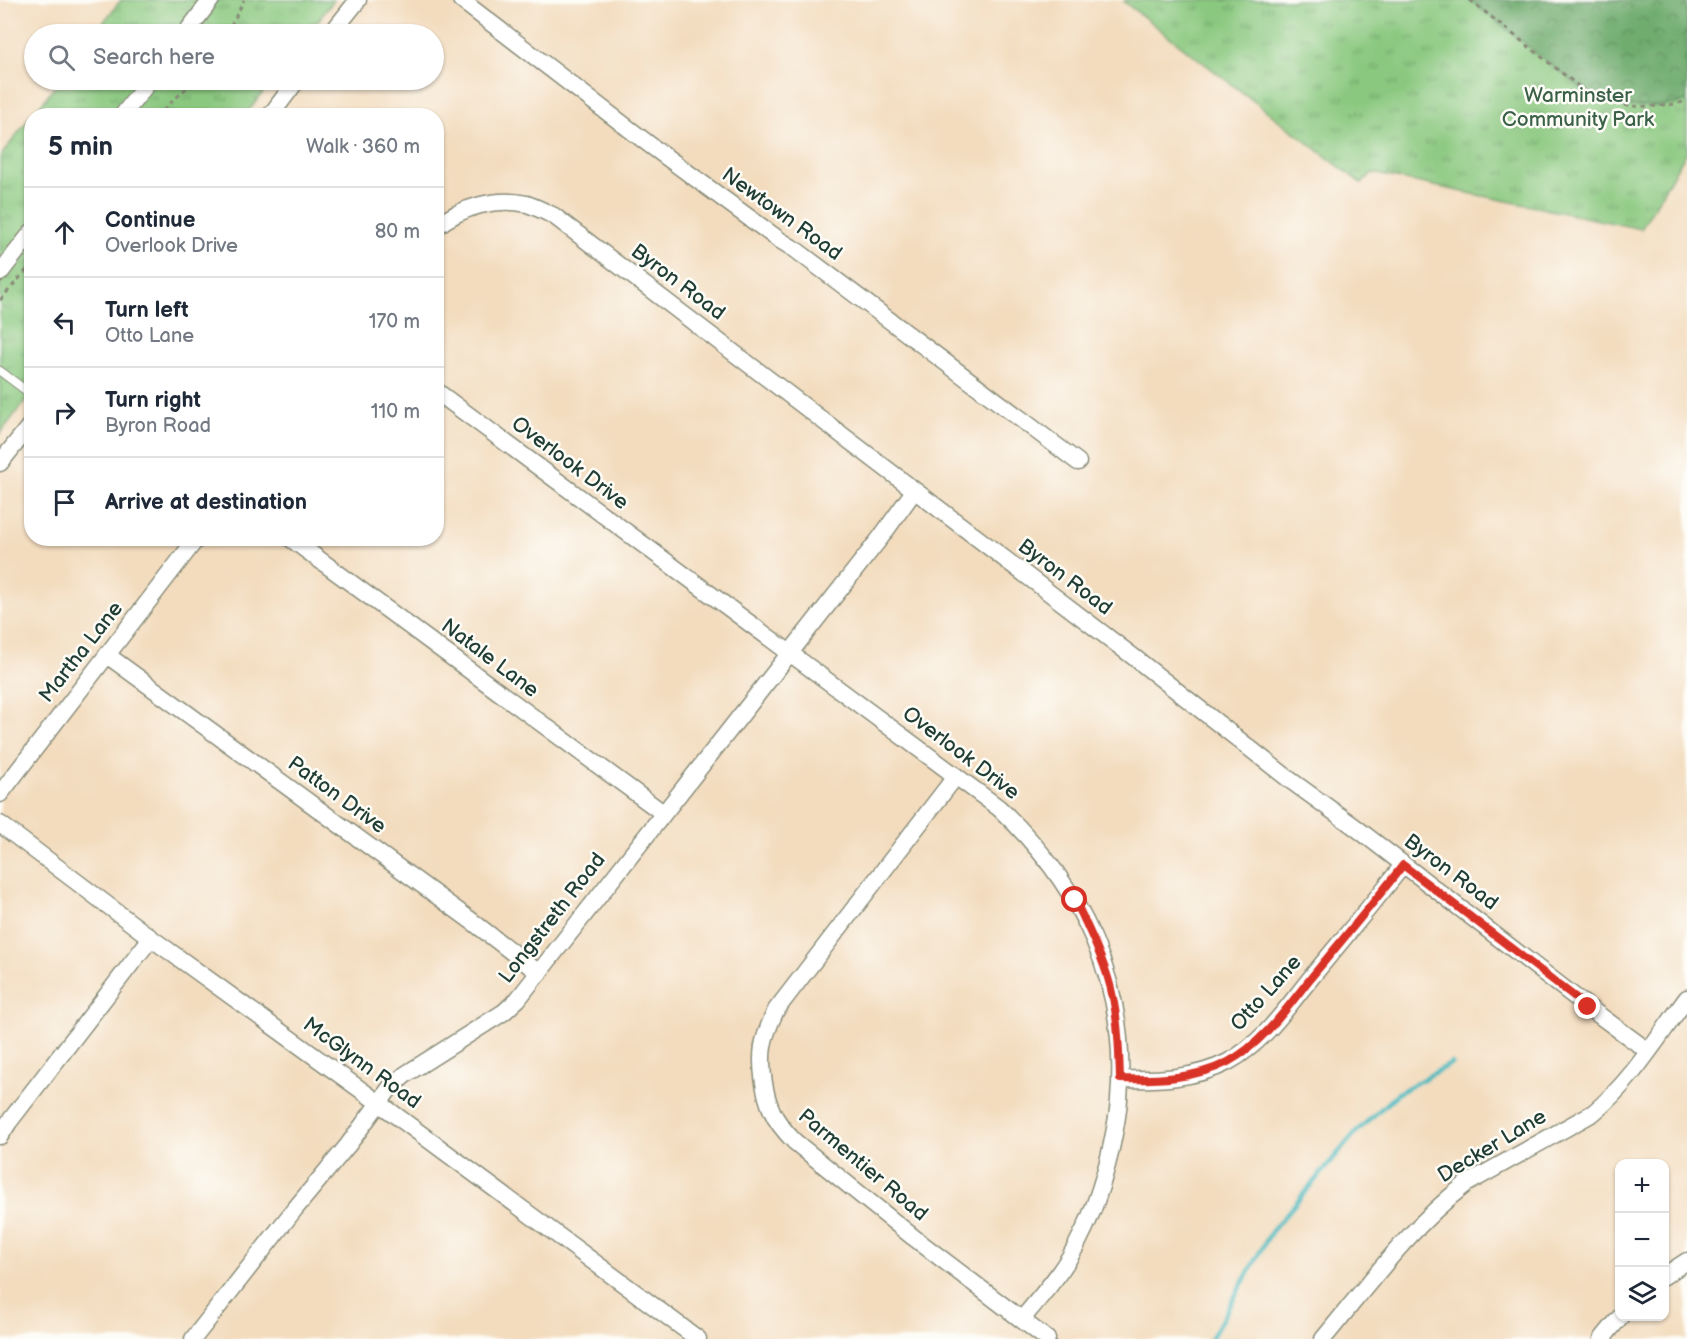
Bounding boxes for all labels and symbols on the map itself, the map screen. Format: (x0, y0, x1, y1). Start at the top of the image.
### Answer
park label: Warminster Community Park (1502, 83, 1655, 132)
street label: Newtown Road (717, 162, 847, 266)
street label: Byron Road (626, 239, 730, 325)
street label: Overlook Drive (507, 411, 633, 515)
street label: Byron Road (1013, 534, 1117, 620)
street label: Martha Lane (34, 597, 128, 707)
street label: Natale Lane (436, 613, 544, 703)
street label: Overlook Drive (898, 701, 1024, 805)
street label: Patton Drive (283, 751, 391, 839)
street label: Byron Road (1399, 829, 1503, 915)
street label: Longstreth Road (493, 848, 611, 988)
route start (1061, 886, 1087, 912)
street label: Otto Lane (1225, 950, 1307, 1036)
route end (1574, 993, 1600, 1019)
street label: McGlynn Road (298, 1012, 426, 1114)
street label: Parmentier Road (793, 1104, 933, 1226)
street label: Decker Lane (1433, 1104, 1551, 1188)

